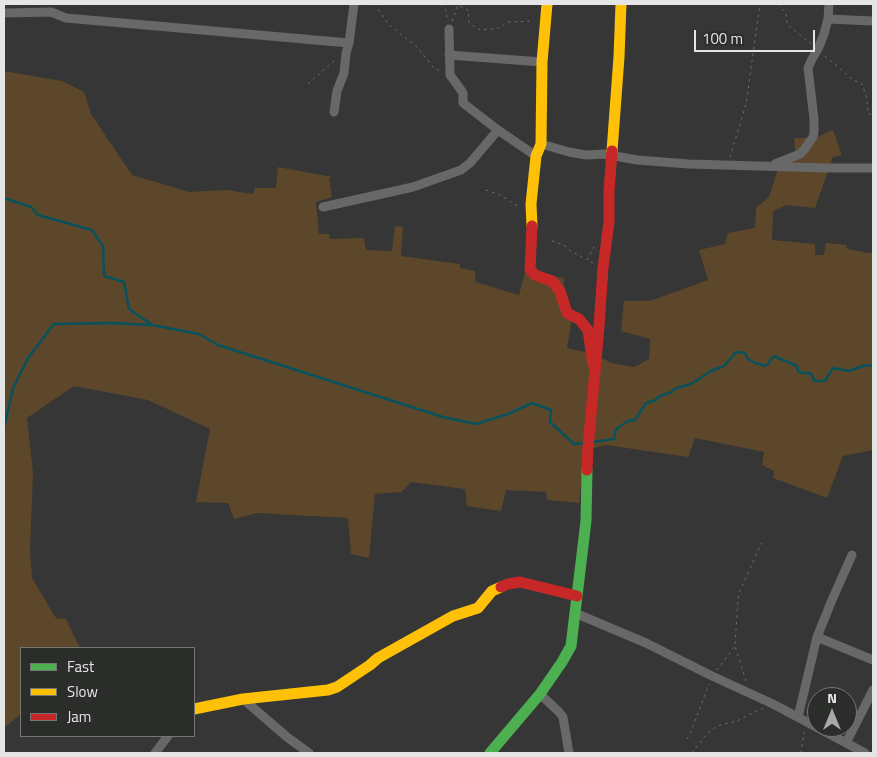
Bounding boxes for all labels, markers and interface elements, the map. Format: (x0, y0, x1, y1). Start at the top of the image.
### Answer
scale bar (697, 20, 818, 52)
text: 100 m (702, 27, 743, 50)
legend (20, 647, 195, 737)
text: Fast (67, 655, 94, 678)
text: Slow (67, 680, 98, 703)
north arrow (807, 687, 857, 737)
text: N (827, 687, 837, 708)
text: Jam (67, 705, 91, 728)

